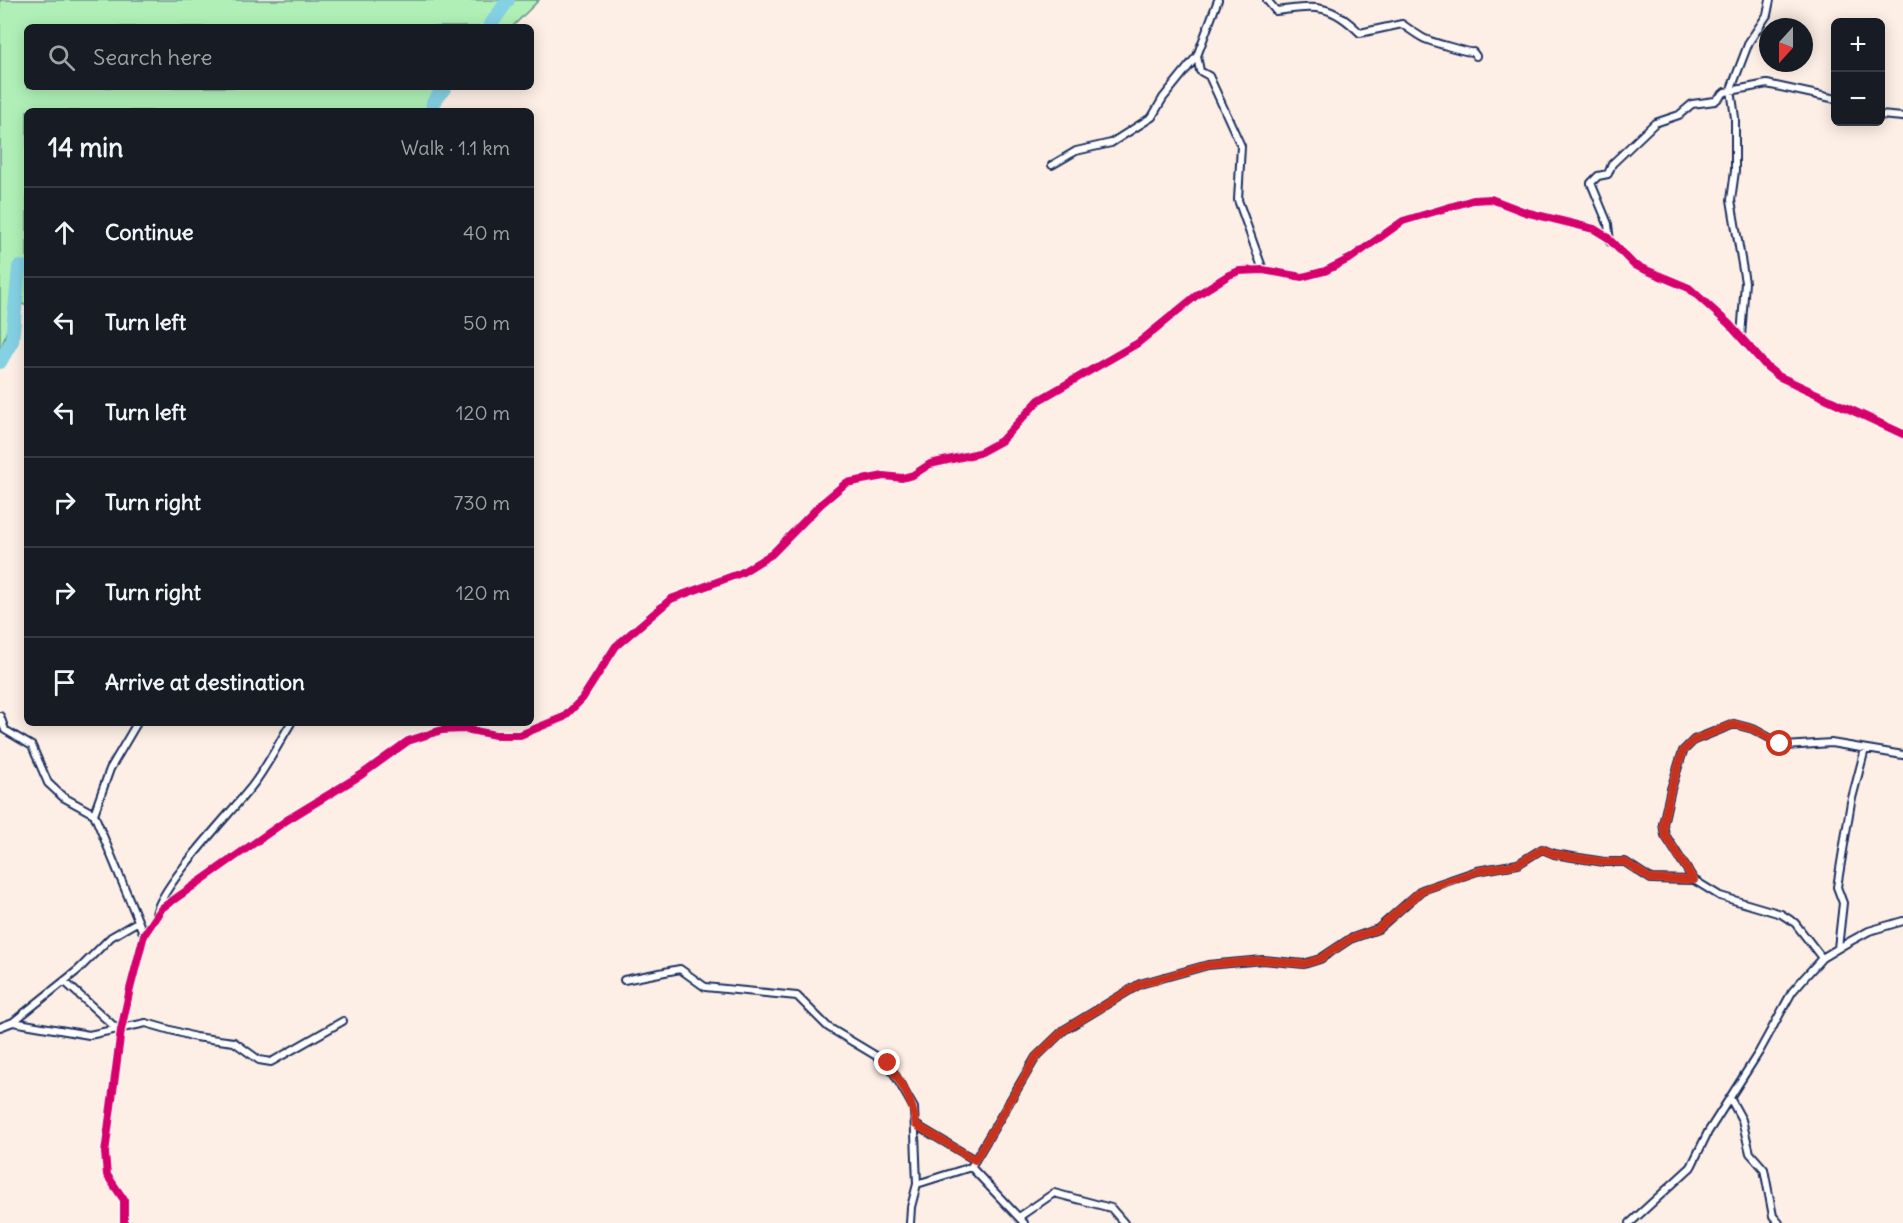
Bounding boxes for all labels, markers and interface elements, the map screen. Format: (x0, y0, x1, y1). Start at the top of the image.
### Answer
north arrow (1759, 18, 1813, 72)
map controls (1831, 18, 1885, 126)
button: + (1831, 18, 1885, 72)
search box (24, 24, 534, 90)
icon: search (45, 41, 78, 74)
text: Search here (93, 43, 212, 71)
button: − (1831, 72, 1885, 126)
text: 14 min (48, 131, 123, 164)
text: Walk · 1.1 km (401, 135, 510, 160)
icon: ahead (48, 216, 81, 249)
text: Continue (105, 218, 194, 246)
text: 40 m (463, 220, 510, 245)
icon: left (48, 306, 81, 339)
text: Turn left (105, 308, 186, 336)
text: 50 m (463, 310, 510, 335)
icon: left (48, 396, 81, 429)
text: Turn left (105, 398, 186, 426)
text: 120 m (456, 400, 510, 425)
icon: right (48, 486, 81, 519)
text: Turn right (105, 488, 201, 516)
text: 730 m (453, 490, 510, 515)
icon: right (48, 576, 81, 609)
text: Turn right (105, 578, 201, 606)
text: 120 m (456, 580, 510, 605)
icon: arrive (48, 666, 81, 699)
text: Arrive at destination (105, 668, 305, 696)
route start (1766, 730, 1792, 756)
route end (874, 1049, 900, 1075)

